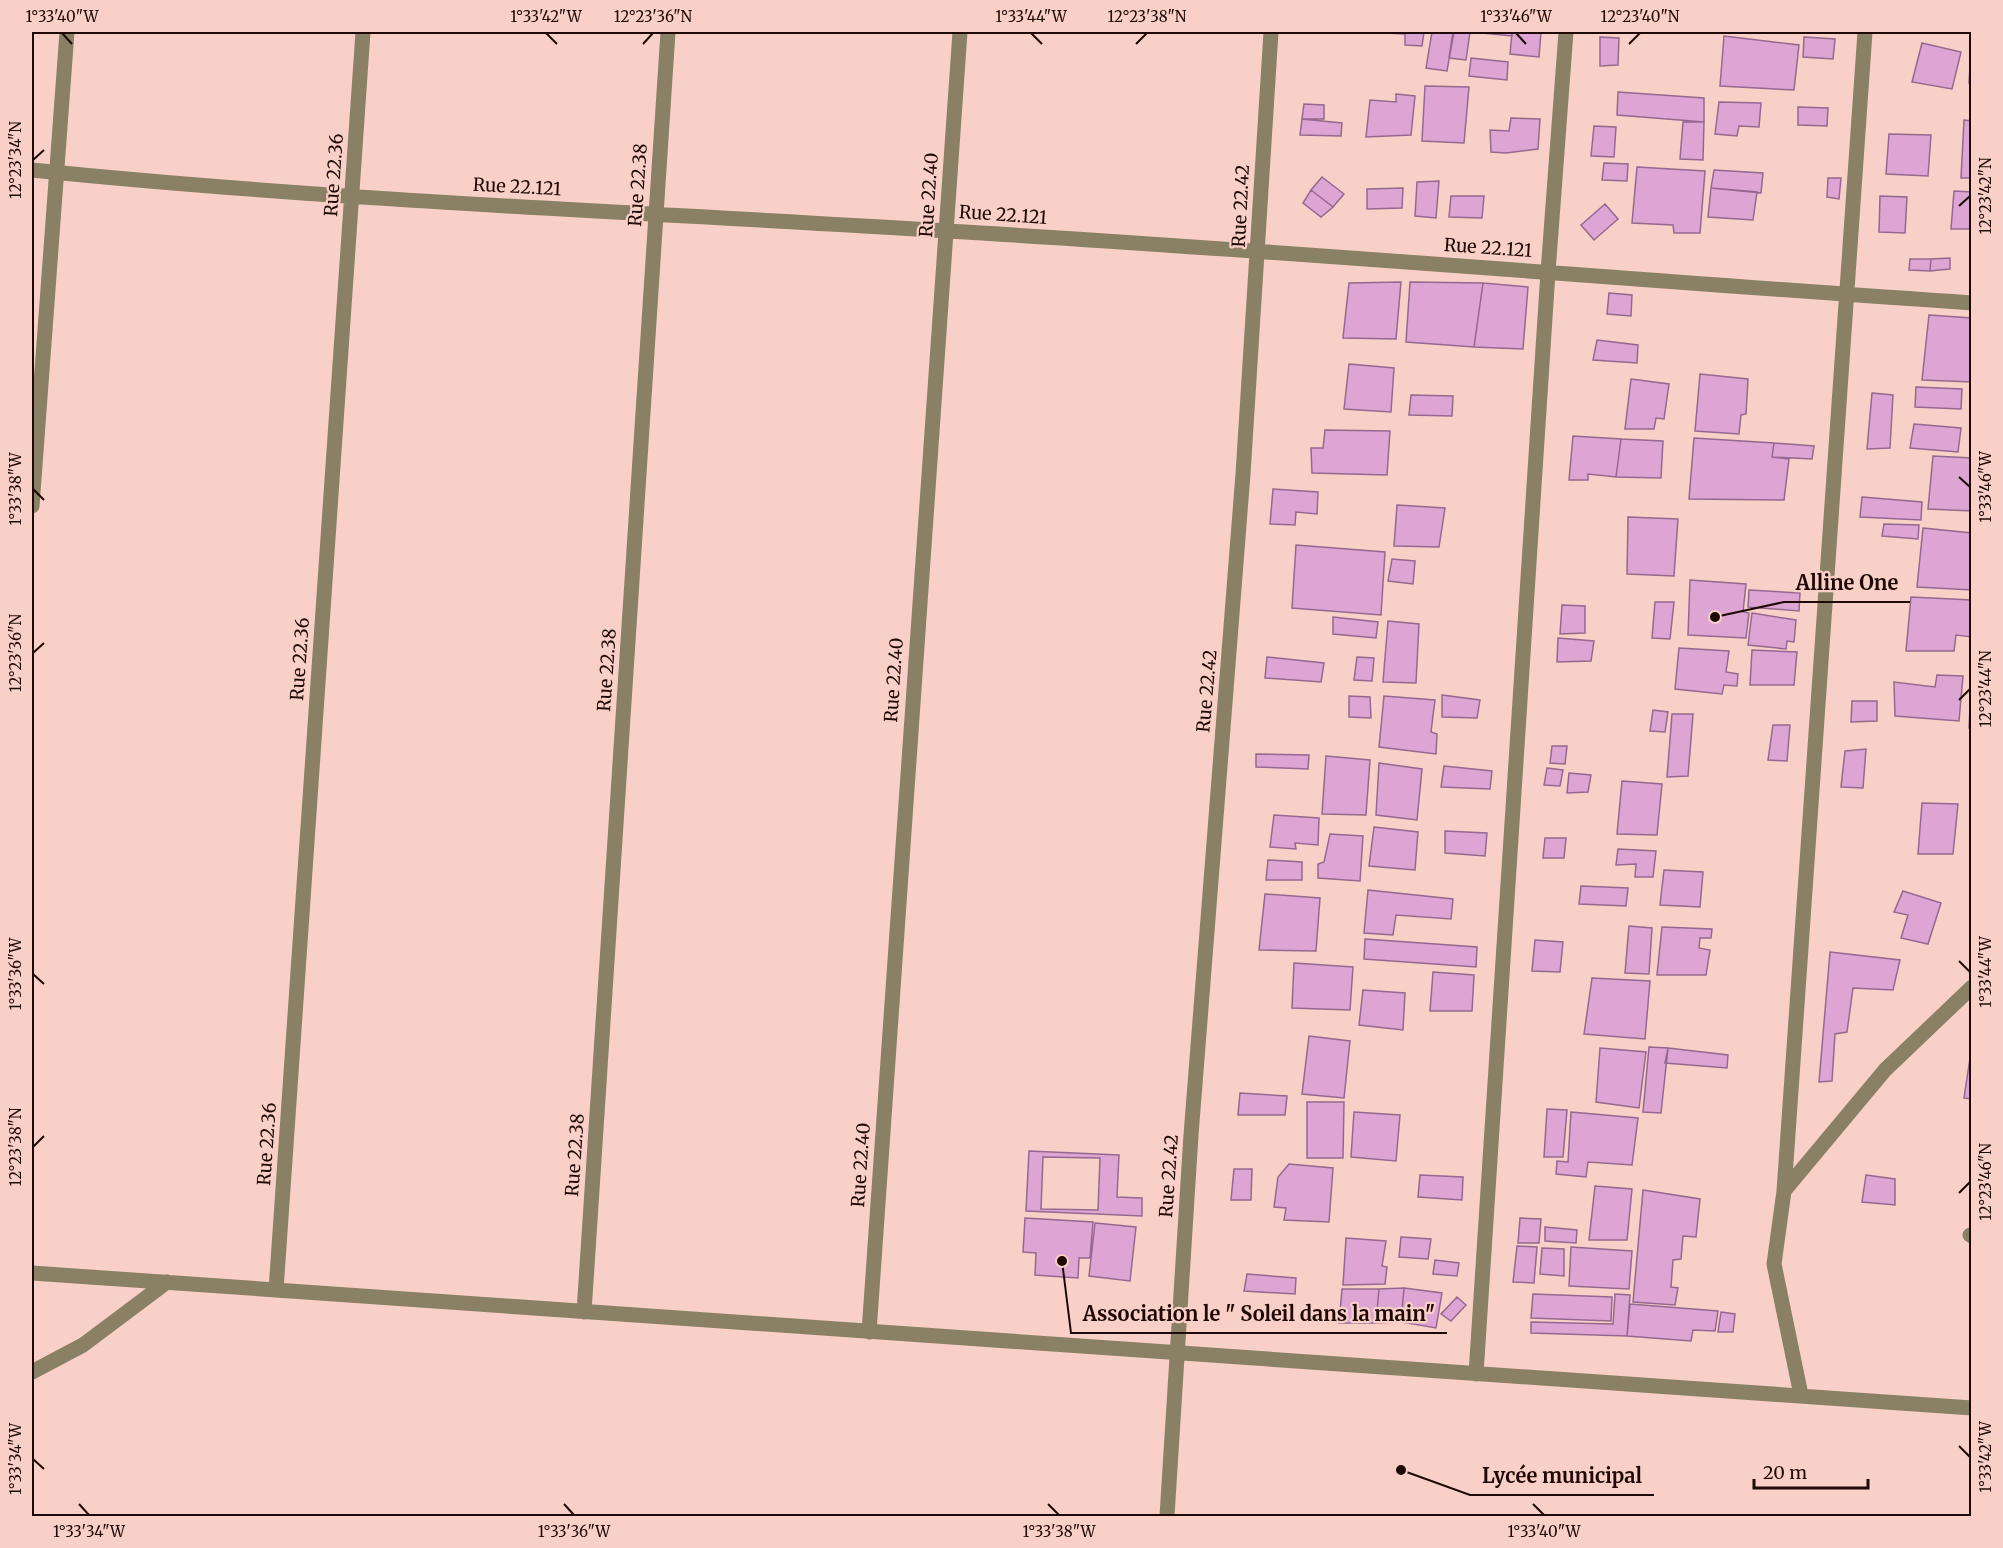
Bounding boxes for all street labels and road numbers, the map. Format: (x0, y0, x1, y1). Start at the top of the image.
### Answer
street label: Rue 22.36 (319, 132, 348, 217)
street label: Rue 22.38 (623, 143, 652, 227)
street label: Rue 22.40 (914, 152, 943, 238)
street label: Rue 22.42 (1227, 164, 1254, 248)
street label: Rue 22.121 (472, 173, 562, 200)
street label: Rue 22.121 (958, 200, 1048, 229)
street label: Rue 22.121 (1443, 233, 1533, 262)
street label: Rue 22.36 (285, 616, 314, 701)
street label: Rue 22.38 (592, 628, 621, 712)
street label: Rue 22.40 (879, 637, 908, 723)
street label: Rue 22.42 (1191, 649, 1222, 733)
street label: Rue 22.36 (252, 1101, 281, 1186)
street label: Rue 22.38 (560, 1113, 589, 1197)
street label: Rue 22.40 (846, 1122, 875, 1208)
street label: Rue 22.42 (1154, 1134, 1183, 1218)

